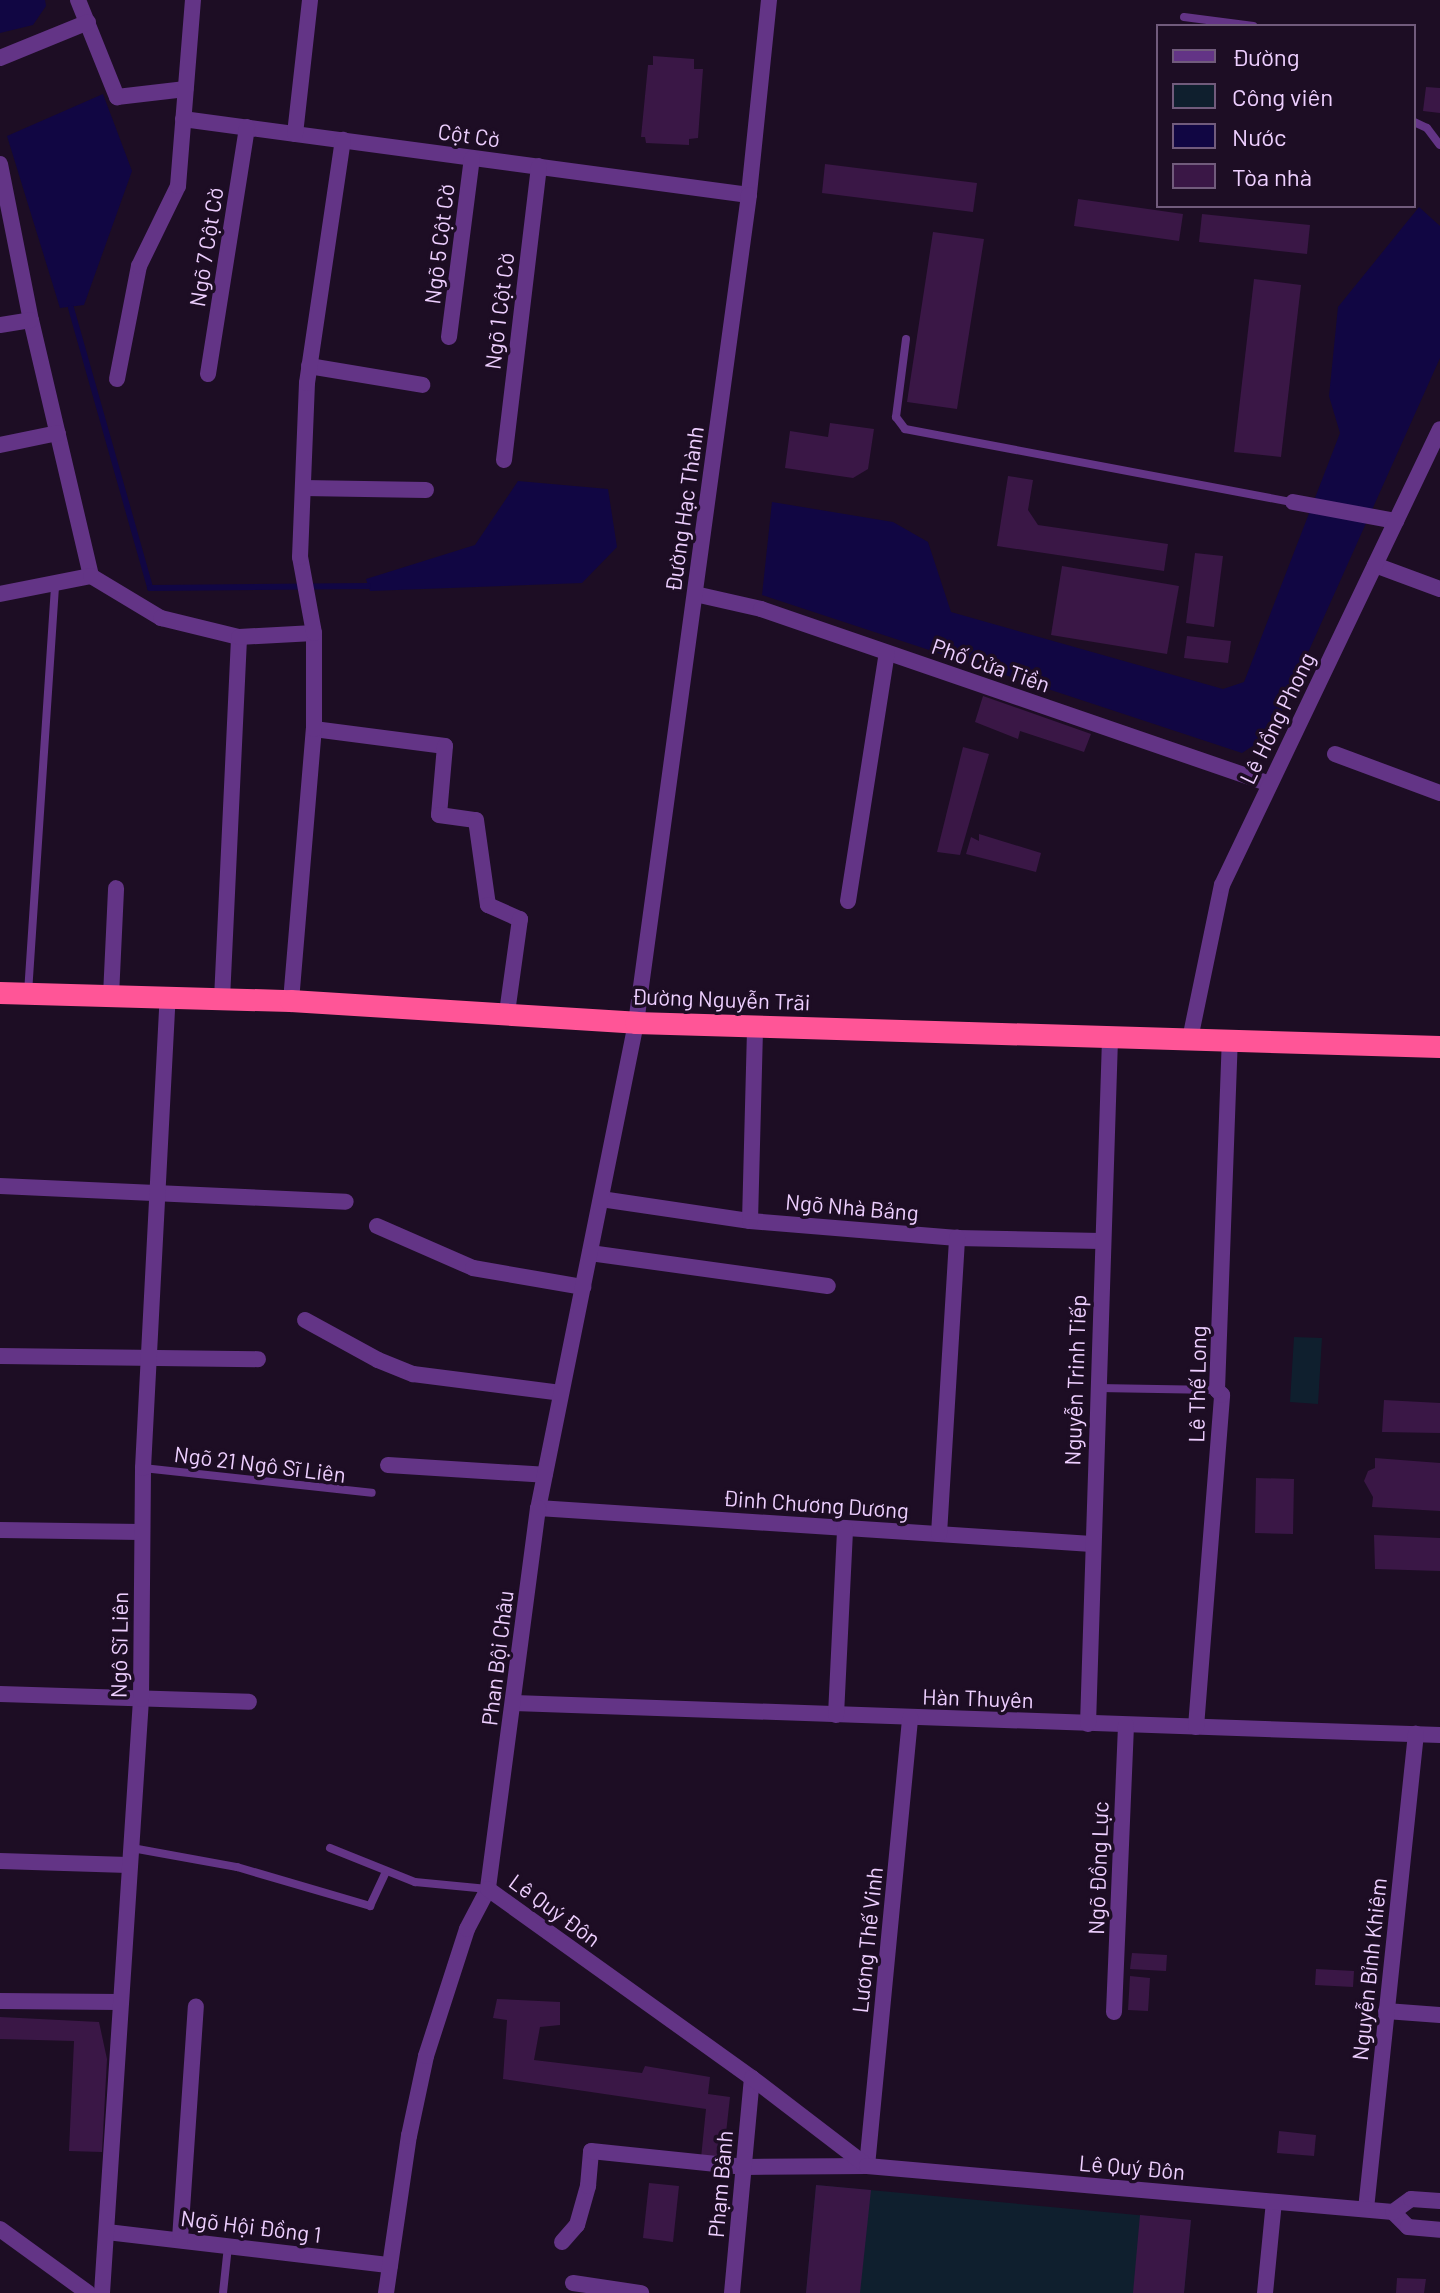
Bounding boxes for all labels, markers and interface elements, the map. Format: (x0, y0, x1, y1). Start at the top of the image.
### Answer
legend (1156, 24, 1416, 208)
text: Đường (1232, 42, 1300, 71)
text: Công viên (1232, 82, 1333, 111)
street label: Cột Cờ (436, 118, 502, 152)
text: Nước (1232, 122, 1287, 151)
text: Tòa nhà (1232, 162, 1312, 191)
street label: Ngõ 5 Cột Cờ (419, 182, 459, 306)
street label: Ngõ 7 Cột Cờ (184, 186, 228, 308)
street label: Ngõ 1 Cột Cờ (479, 251, 519, 371)
street label: Đường Hạc Thành (659, 424, 709, 594)
street label: Phố Cửa Tiền (928, 632, 1054, 698)
street label: Lê Hồng Phong (1234, 648, 1320, 788)
street label: Đường Nguyễn Trãi (631, 983, 811, 1015)
street label: Ngõ Nhà Bảng (784, 1188, 920, 1226)
street label: Nguyễn Trinh Tiếp (1059, 1294, 1091, 1466)
street label: Lê Thế Long (1183, 1325, 1211, 1443)
street label: Ngõ 21 Ngô Sĩ Liên (173, 1440, 347, 1488)
street label: Đinh Chương Dương (722, 1484, 910, 1524)
street label: Phan Bội Châu (476, 1589, 518, 1727)
street label: Ngô Sĩ Liên (105, 1592, 133, 1698)
street label: Hàn Thuyên (922, 1683, 1034, 1713)
street label: Ngõ Đồng Lực (1082, 1801, 1114, 1935)
street label: Lương Thế Vinh (846, 1866, 888, 2014)
street label: Lê Quý Đôn (504, 1868, 606, 1952)
street label: Nguyễn Bỉnh Khiêm (1346, 1876, 1392, 2062)
street label: Phạm Bành (702, 2129, 738, 2239)
street label: Lê Quý Đôn (1078, 2149, 1186, 2185)
street label: Ngõ Hội Đồng 1 (179, 2204, 323, 2248)

